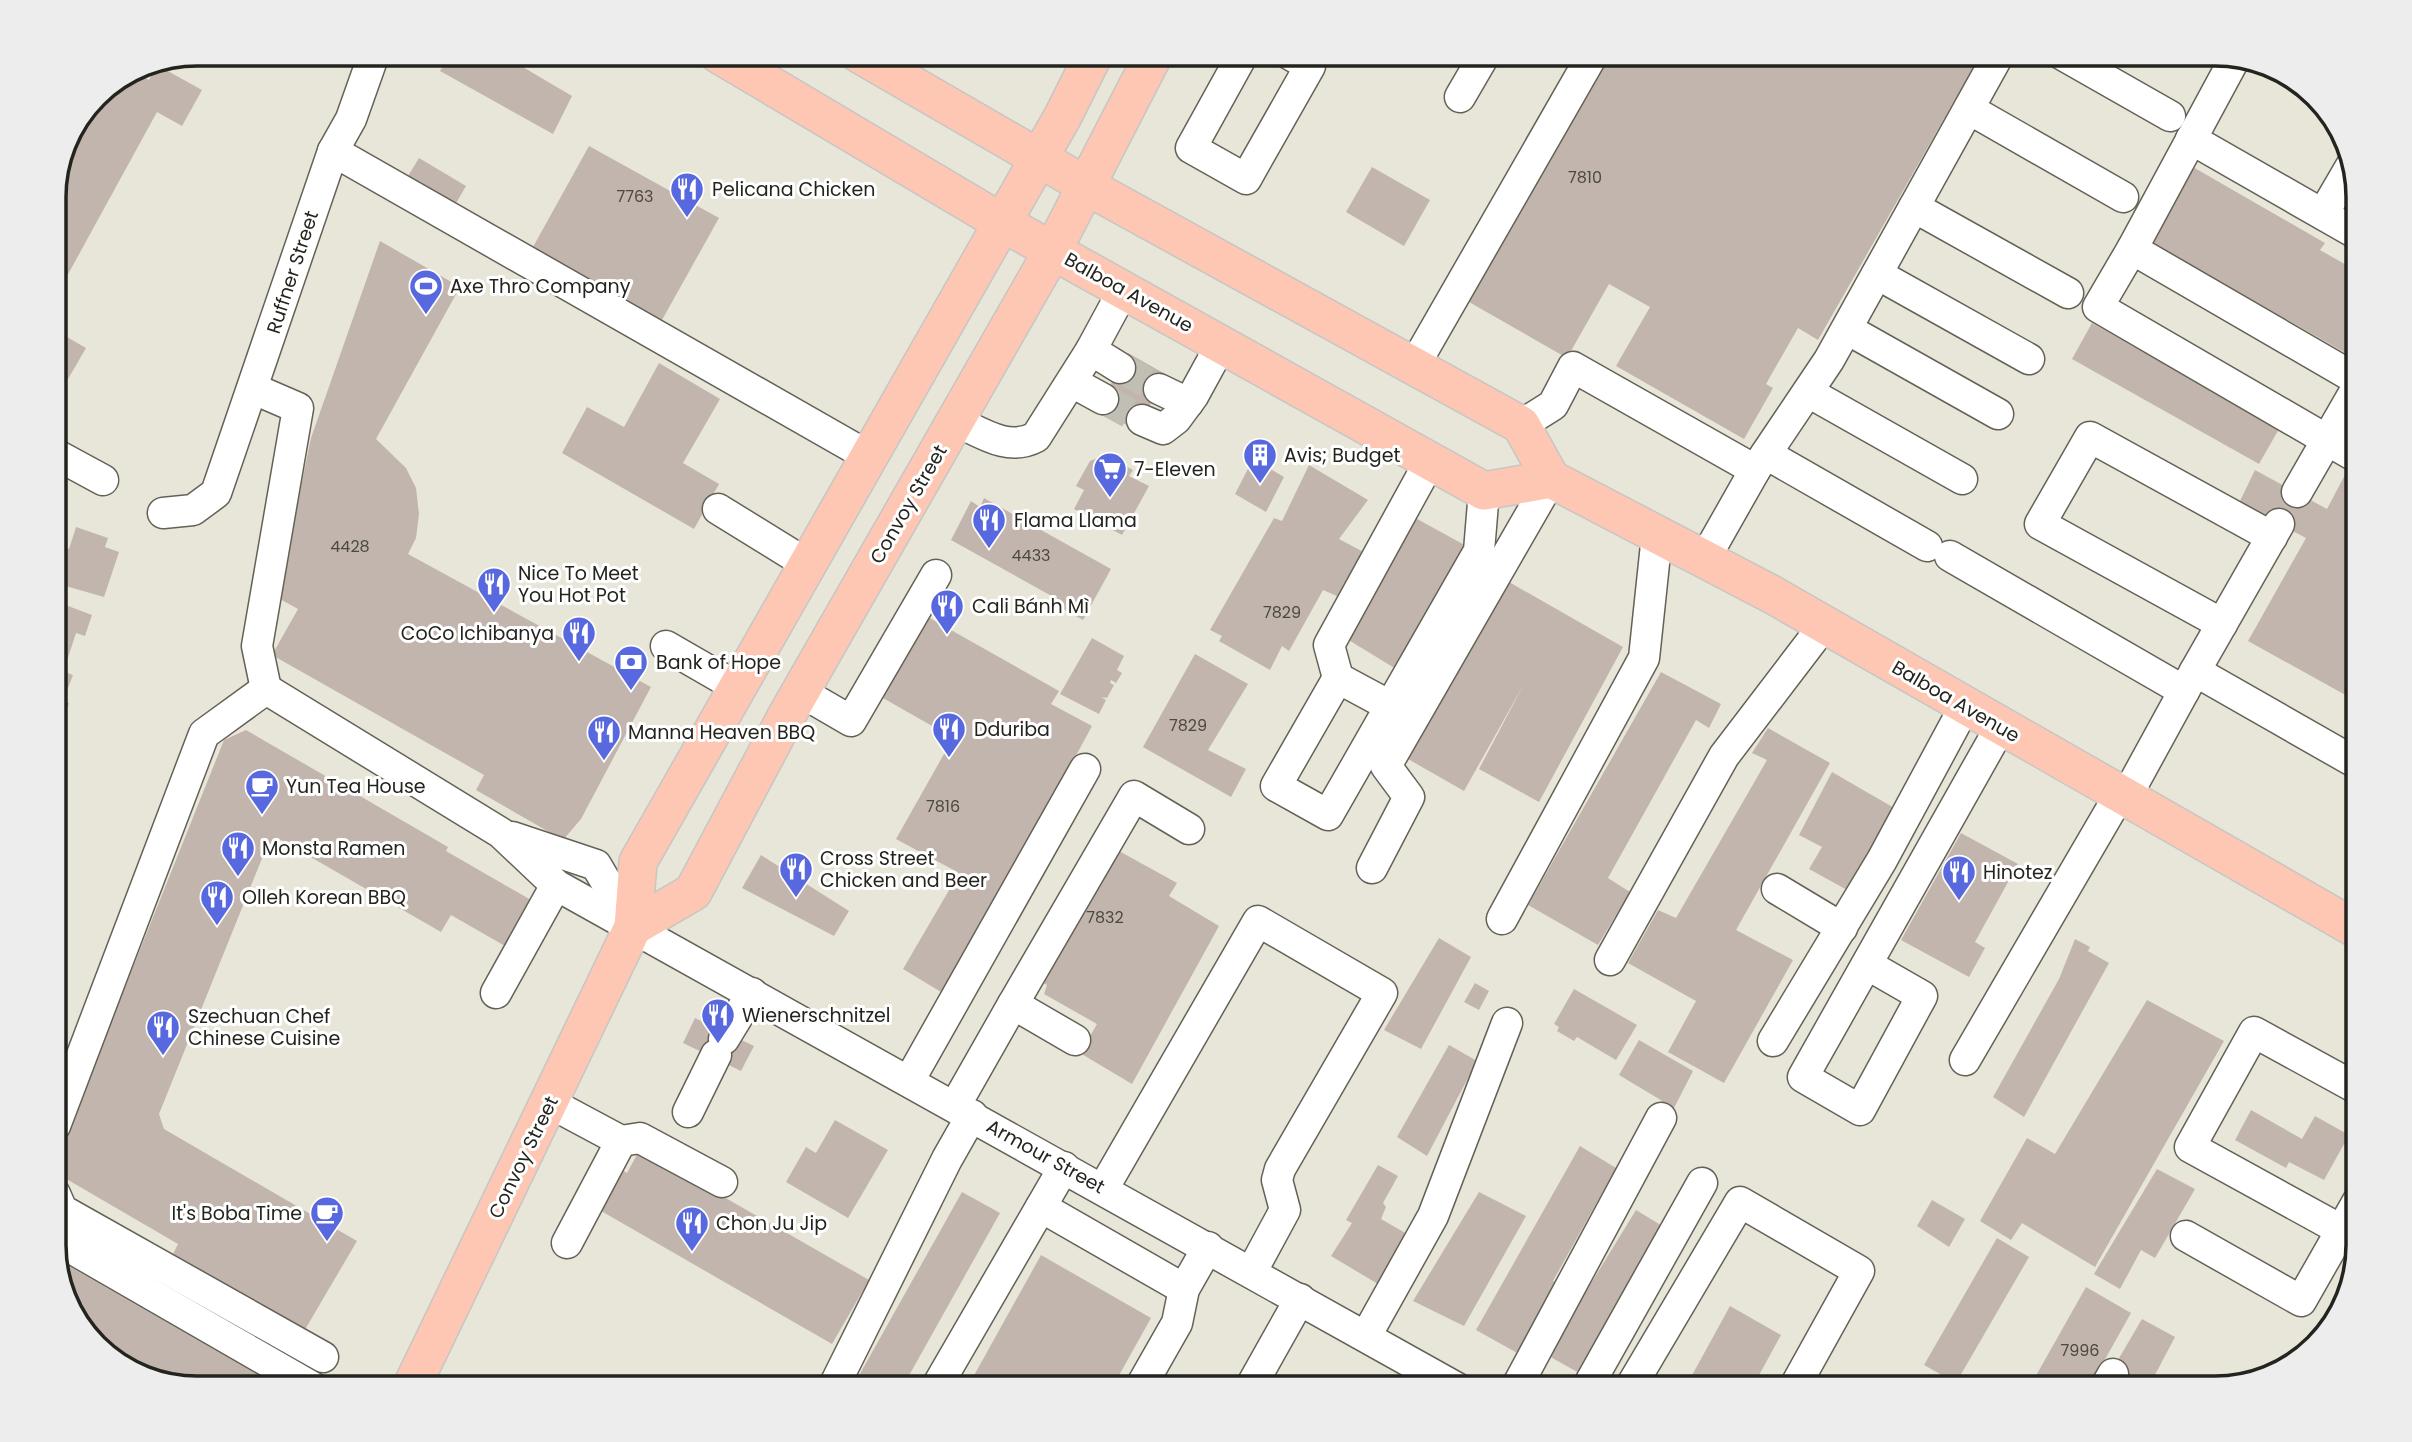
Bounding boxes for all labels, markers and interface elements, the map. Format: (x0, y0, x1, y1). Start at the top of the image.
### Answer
house number: 7810 (1568, 166, 1602, 189)
restaurant icon: Pelicana Chicken (668, 170, 706, 219)
place label: Pelicana Chicken (712, 176, 875, 203)
house number: 7763 (616, 185, 654, 208)
street label: Ruffner Street (260, 207, 325, 337)
street label: Balboa Avenue (1059, 246, 1198, 339)
sports icon: Axe Thro Company (407, 267, 445, 316)
place label: Axe Thro Company (450, 273, 631, 300)
building icon: Avis; Budget (1241, 436, 1279, 485)
street label: Convoy Street (863, 440, 953, 569)
place label: Avis; Budget (1284, 442, 1400, 469)
supermarket icon: 7-Eleven (1091, 450, 1129, 499)
place label: 7-Eleven (1134, 456, 1216, 483)
restaurant icon: Flama Llama (970, 501, 1008, 550)
place label: Flama Llama (1014, 507, 1137, 534)
house number: 4428 (330, 535, 370, 558)
house number: 4433 (1012, 544, 1050, 567)
place label: Nice To Meet You Hot Pot (518, 560, 639, 609)
restaurant icon: Nice To Meet You Hot Pot (475, 565, 513, 614)
restaurant icon: Cali Bánh Mì (928, 587, 966, 636)
place label: Cali Bánh Mì (972, 593, 1089, 620)
house number: 7829 (1263, 601, 1301, 624)
restaurant icon: CoCo Ichibanya (560, 614, 598, 663)
place label: CoCo Ichibanya (401, 620, 554, 647)
bank icon: Bank of Hope (612, 643, 650, 692)
place label: Bank of Hope (656, 649, 781, 676)
street label: Balboa Avenue (1887, 654, 2025, 749)
restaurant icon: Dduriba (930, 710, 968, 759)
restaurant icon: Manna Heaven BBQ (585, 713, 623, 762)
house number: 7829 (1169, 714, 1207, 737)
place label: Dduriba (974, 716, 1050, 743)
place label: Manna Heaven BBQ (628, 719, 815, 746)
cafe icon: Yun Tea House (243, 767, 281, 816)
place label: Yun Tea House (286, 773, 426, 800)
house number: 7816 (926, 795, 960, 818)
restaurant icon: Monsta Ramen (219, 829, 257, 878)
place label: Monsta Ramen (262, 835, 405, 862)
place label: Cross Street Chicken and Beer (820, 845, 987, 894)
restaurant icon: Cross Street Chicken and Beer (777, 850, 815, 899)
restaurant icon: Hinotez (1940, 853, 1978, 902)
place label: Hinotez (1983, 859, 2052, 886)
restaurant icon: Olleh Korean BBQ (198, 878, 236, 927)
place label: Olleh Korean BBQ (242, 884, 406, 911)
house number: 7832 (1086, 906, 1124, 929)
restaurant icon: Wienerschnitzel (699, 996, 737, 1045)
place label: Wienerschnitzel (742, 1002, 891, 1029)
place label: Szechuan Chef Chinese Cuisine (188, 1003, 340, 1052)
restaurant icon: Szechuan Chef Chinese Cuisine (144, 1008, 182, 1057)
street label: Convoy Street (482, 1091, 565, 1223)
street label: Armour Street (982, 1113, 1110, 1200)
cafe icon: It's Boba Time (308, 1194, 346, 1243)
place label: It's Boba Time (172, 1200, 302, 1227)
restaurant icon: Chon Ju Jip (673, 1204, 711, 1253)
place label: Chon Ju Jip (716, 1210, 827, 1237)
house number: 7996 (2060, 1339, 2100, 1362)

